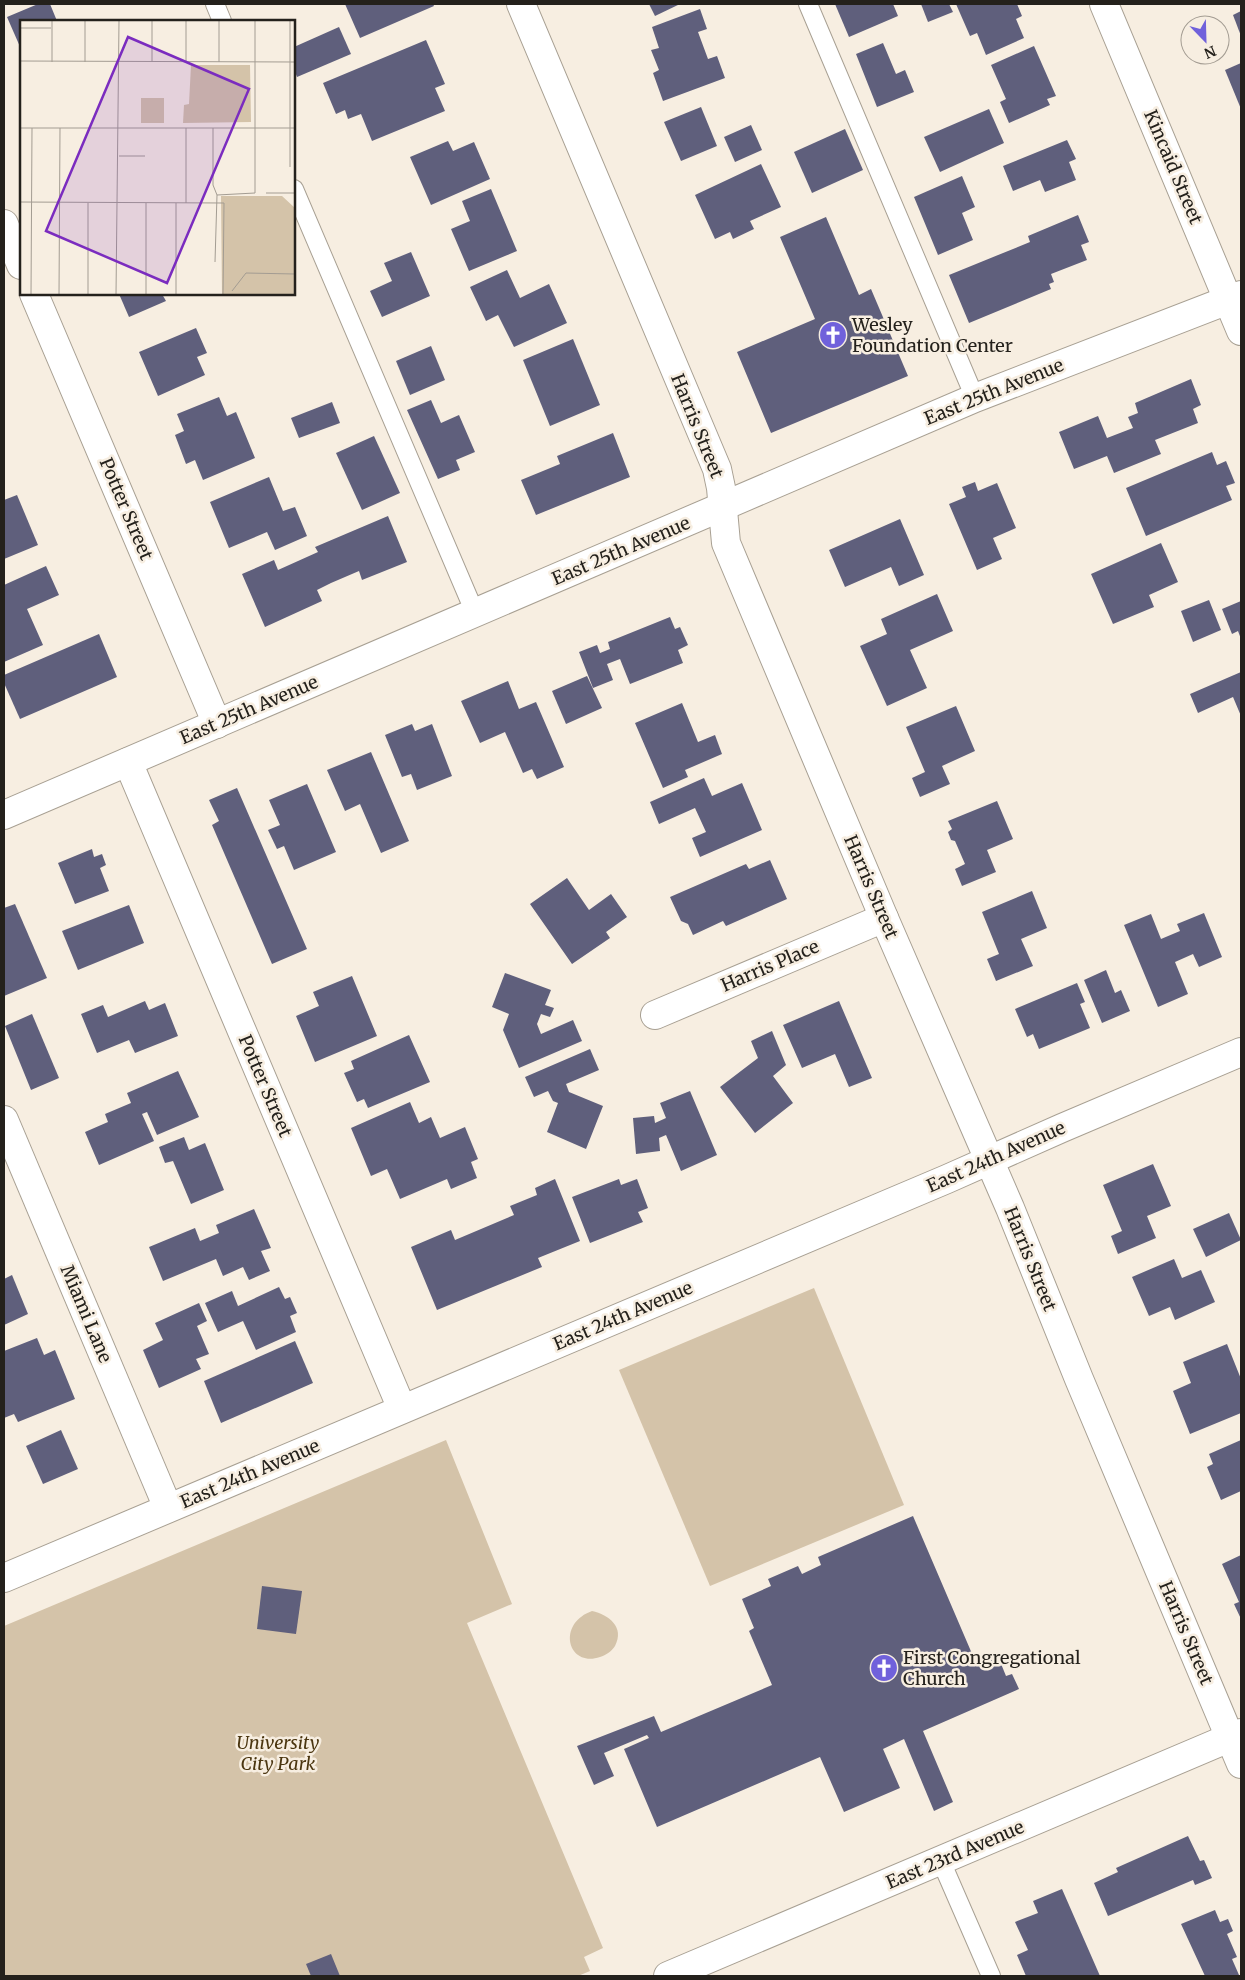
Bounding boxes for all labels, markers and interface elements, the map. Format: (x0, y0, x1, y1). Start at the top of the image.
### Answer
north arrow (1180, 15, 1230, 65)
inset map (20, 20, 295, 295)
text: N (1201, 42, 1219, 62)
street label: Kincaid Street (1139, 106, 1208, 227)
place label: Wesley Foundation Center (851, 313, 1013, 357)
church icon: Wesley Foundation Center (818, 320, 848, 350)
street label: East 25th Avenue (921, 353, 1067, 430)
street label: Harris Street (666, 370, 729, 481)
street label: Potter Street (95, 454, 158, 563)
street label: East 25th Avenue (548, 511, 693, 590)
street label: East 25th Avenue (176, 670, 321, 749)
street label: Harris Street (839, 831, 904, 942)
street label: Harris Place (717, 935, 822, 996)
street label: Potter Street (234, 1031, 297, 1140)
street label: East 24th Avenue (923, 1116, 1069, 1197)
street label: Harris Street (999, 1203, 1062, 1314)
street label: Miami Lane (56, 1261, 117, 1366)
street label: East 24th Avenue (550, 1276, 696, 1355)
street label: East 24th Avenue (177, 1434, 323, 1513)
street label: Harris Street (1154, 1577, 1219, 1688)
place label: First Congregational Church (903, 1646, 1081, 1690)
church icon: First Congregational Church (869, 1653, 899, 1683)
park label: University City Park (237, 1731, 320, 1775)
street label: East 23rd Avenue (882, 1815, 1027, 1894)

